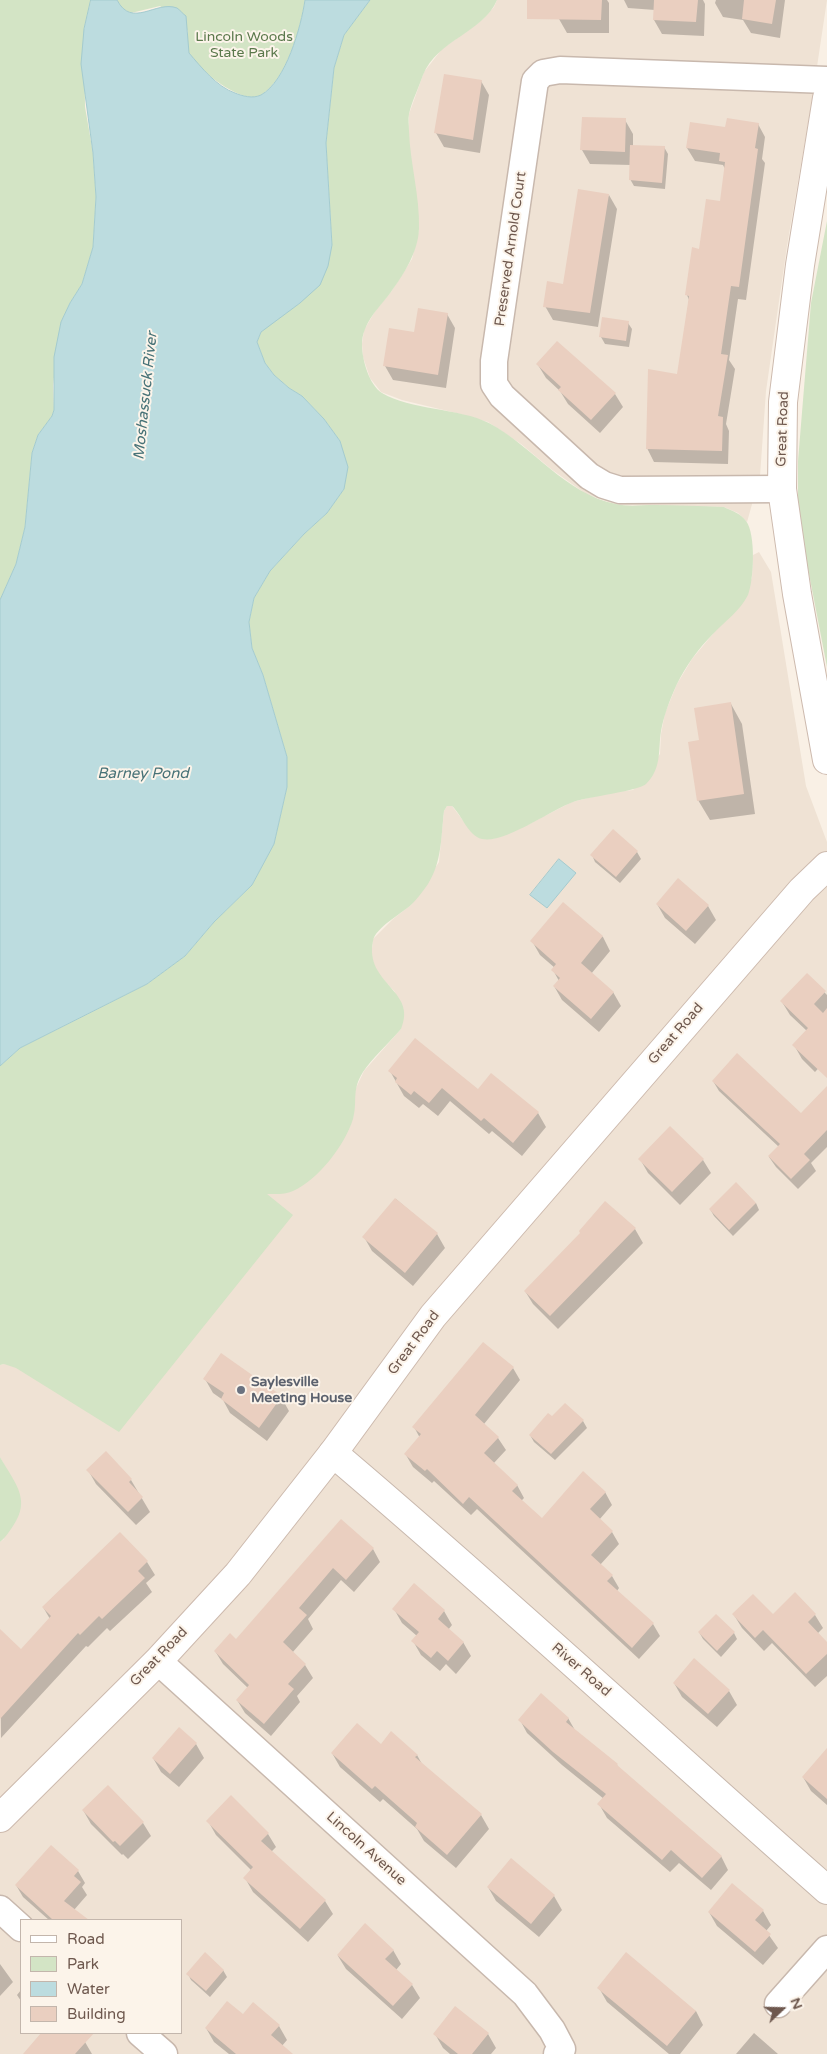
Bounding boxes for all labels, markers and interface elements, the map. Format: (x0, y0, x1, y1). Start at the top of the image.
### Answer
park label: Lincoln Woods State Park (195, 29, 293, 62)
street label: Preserved Arnold Court (492, 171, 530, 327)
water label: Moshassuck River (130, 331, 162, 461)
street label: Great Road (773, 391, 793, 467)
water label: Barney Pond (97, 765, 189, 783)
street label: Great Road (645, 1000, 707, 1068)
street label: Great Road (385, 1308, 443, 1378)
place label: Saylesville Meeting House (251, 1374, 352, 1406)
marker: Saylesville Meeting House (235, 1384, 247, 1396)
street label: Great Road (127, 1624, 191, 1690)
street label: River Road (548, 1640, 614, 1700)
street label: Lincoln Avenue (323, 1809, 409, 1889)
legend (20, 1919, 182, 2034)
text: Road (67, 1930, 105, 1948)
text: Park (67, 1955, 99, 1973)
text: Water (67, 1980, 110, 1998)
north arrow (757, 1984, 807, 2034)
text: N (787, 1995, 806, 2012)
text: Building (67, 2005, 126, 2023)

